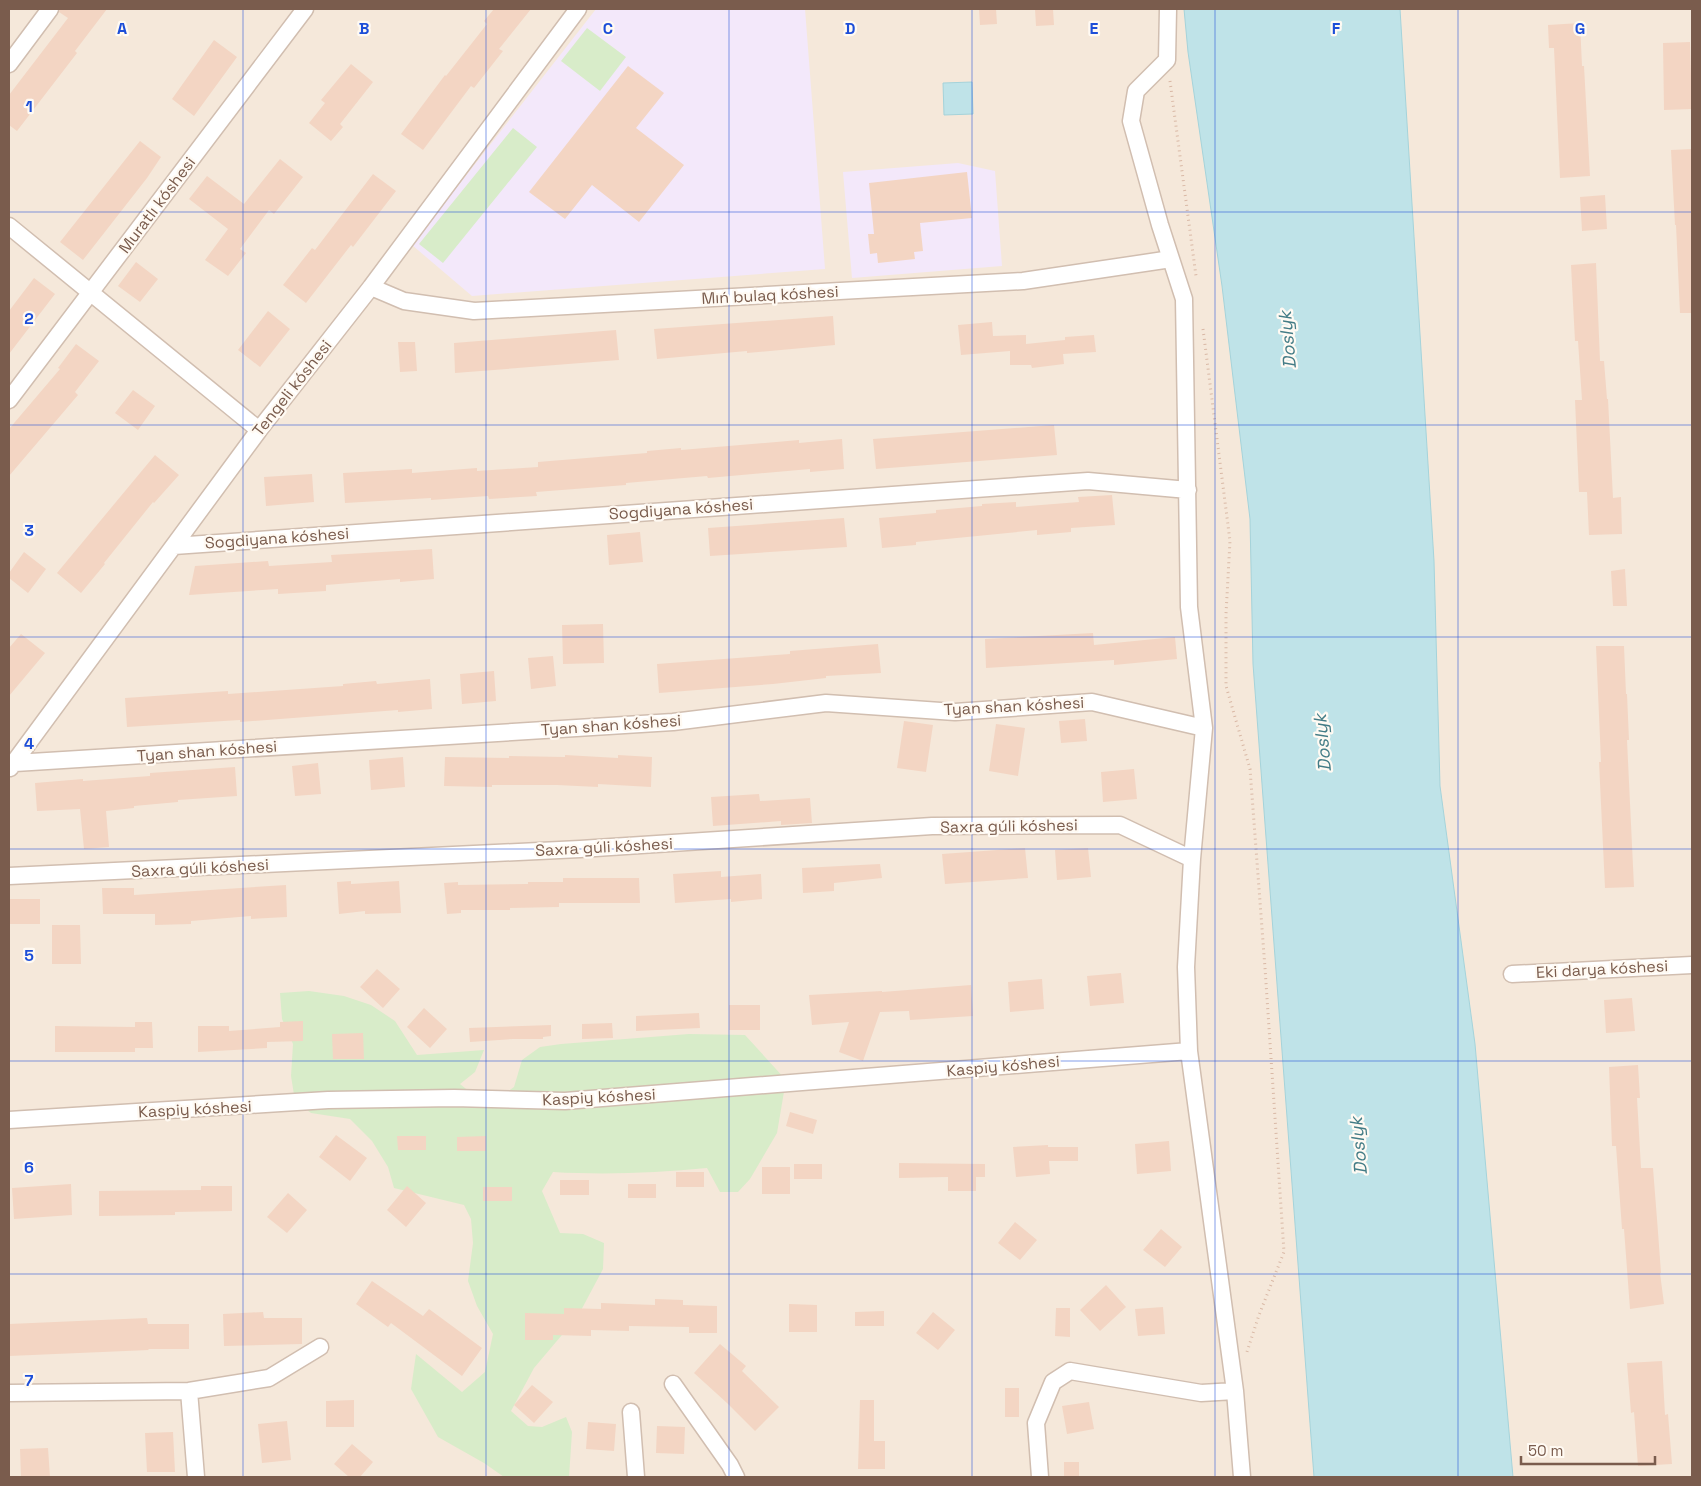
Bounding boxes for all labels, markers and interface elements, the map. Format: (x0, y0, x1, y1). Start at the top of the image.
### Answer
text: A (117, 18, 127, 39)
text: B (359, 18, 369, 39)
text: C (603, 18, 613, 39)
text: D (845, 18, 855, 39)
text: E (1090, 18, 1099, 39)
text: F (1332, 18, 1341, 39)
text: G (1575, 18, 1585, 39)
text: 1 (25, 96, 33, 117)
street label: Muratlı kóshesi (114, 153, 200, 257)
street label: Mıń bulaq kóshesi (701, 281, 839, 309)
text: 2 (24, 308, 34, 329)
water label: Doslyk (1273, 308, 1301, 370)
street label: Tengeli kóshesi (248, 335, 336, 441)
street label: Sogdiyana kóshesi (608, 493, 754, 525)
text: 3 (24, 520, 34, 541)
street label: Sogdiyana kóshesi (204, 522, 350, 554)
street label: Tyan shan kóshesi (943, 692, 1085, 720)
street label: Tyan shan kóshesi (540, 710, 682, 740)
water label: Doslyk (1308, 711, 1336, 773)
text: 4 (24, 733, 34, 754)
street label: Tyan shan kóshesi (136, 736, 278, 766)
street label: Saxra gúli kóshesi (940, 814, 1078, 838)
street label: Saxra gúli kóshesi (535, 833, 673, 861)
street label: Saxra gúli kóshesi (131, 854, 269, 882)
text: 5 (24, 945, 34, 966)
street label: Eki darya kóshesi (1535, 955, 1669, 983)
street label: Kaspiy kóshesi (946, 1051, 1060, 1081)
street label: Kaspiy kóshesi (542, 1084, 656, 1110)
street label: Kaspiy kóshesi (138, 1096, 252, 1122)
water label: Doslyk (1344, 1114, 1372, 1176)
text: 6 (24, 1157, 34, 1178)
text: 7 (25, 1370, 34, 1391)
scale bar (1521, 1434, 1655, 1466)
text: 50 m (1528, 1441, 1563, 1460)

